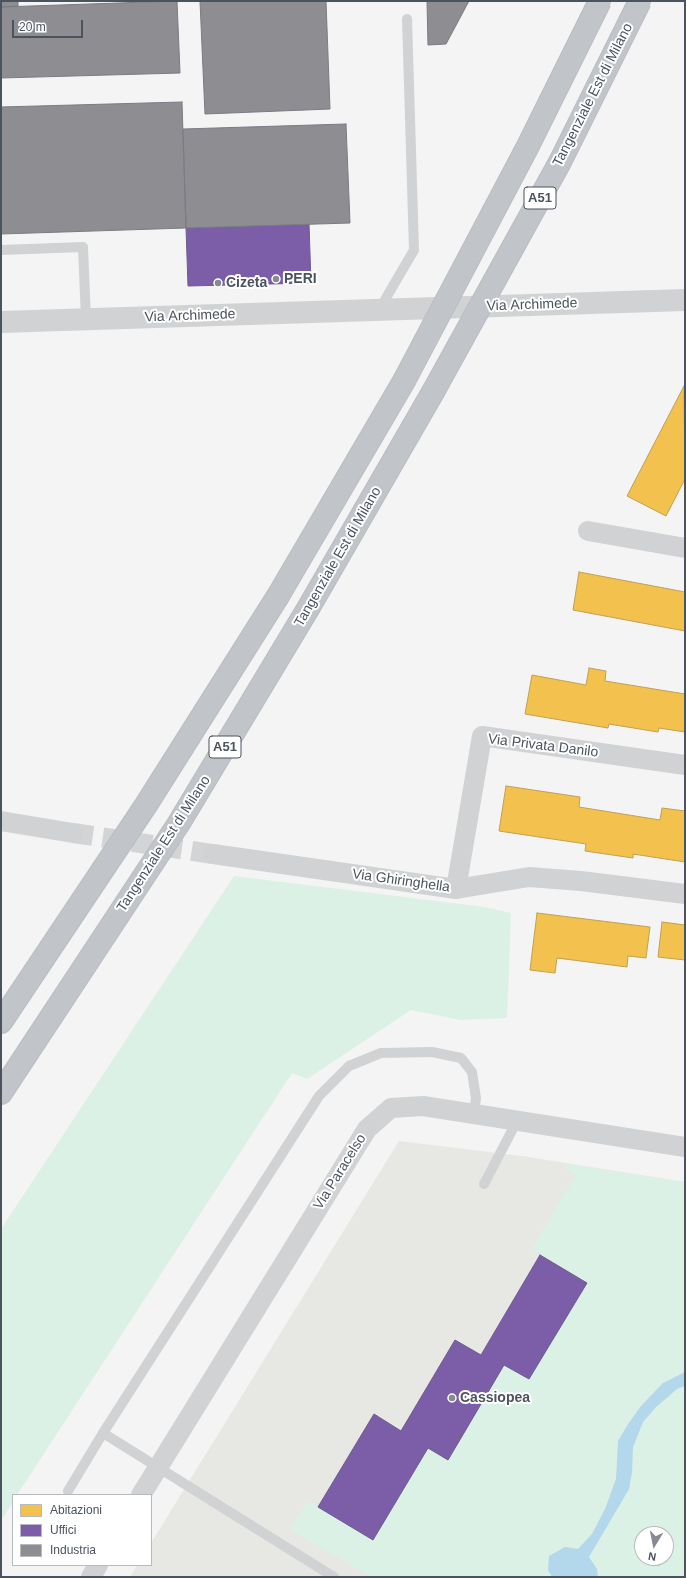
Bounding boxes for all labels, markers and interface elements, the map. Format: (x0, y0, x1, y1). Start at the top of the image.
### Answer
scale bar (14, 12, 85, 38)
text: 20 m (19, 20, 46, 34)
street label: Tangenziale Est di Milano (549, 20, 637, 170)
road number: A51 (524, 187, 556, 209)
place label: PERI (284, 271, 317, 287)
marker: PERI (271, 274, 281, 284)
place label: Cizeta (226, 275, 267, 291)
marker: Cizeta (213, 278, 223, 288)
street label: Via Archimede (486, 295, 578, 315)
street label: Via Archimede (144, 306, 236, 326)
street label: Tangenziale Est di Milano (291, 484, 385, 630)
street label: Via Privata Danilo (487, 731, 599, 761)
road number: A51 (209, 736, 241, 758)
street label: Tangenziale Est di Milano (114, 773, 214, 915)
street label: Via Ghiringhella (351, 866, 451, 896)
street label: Via Paracelso (310, 1131, 370, 1213)
place label: Cassiopea (460, 1390, 530, 1406)
marker: Cassiopea (447, 1393, 457, 1403)
legend (12, 1494, 152, 1566)
text: Abitazioni (50, 1503, 102, 1517)
text: Uffici (50, 1523, 76, 1537)
north arrow (634, 1526, 674, 1566)
text: Industria (50, 1543, 96, 1557)
text: N (647, 1550, 657, 1563)

